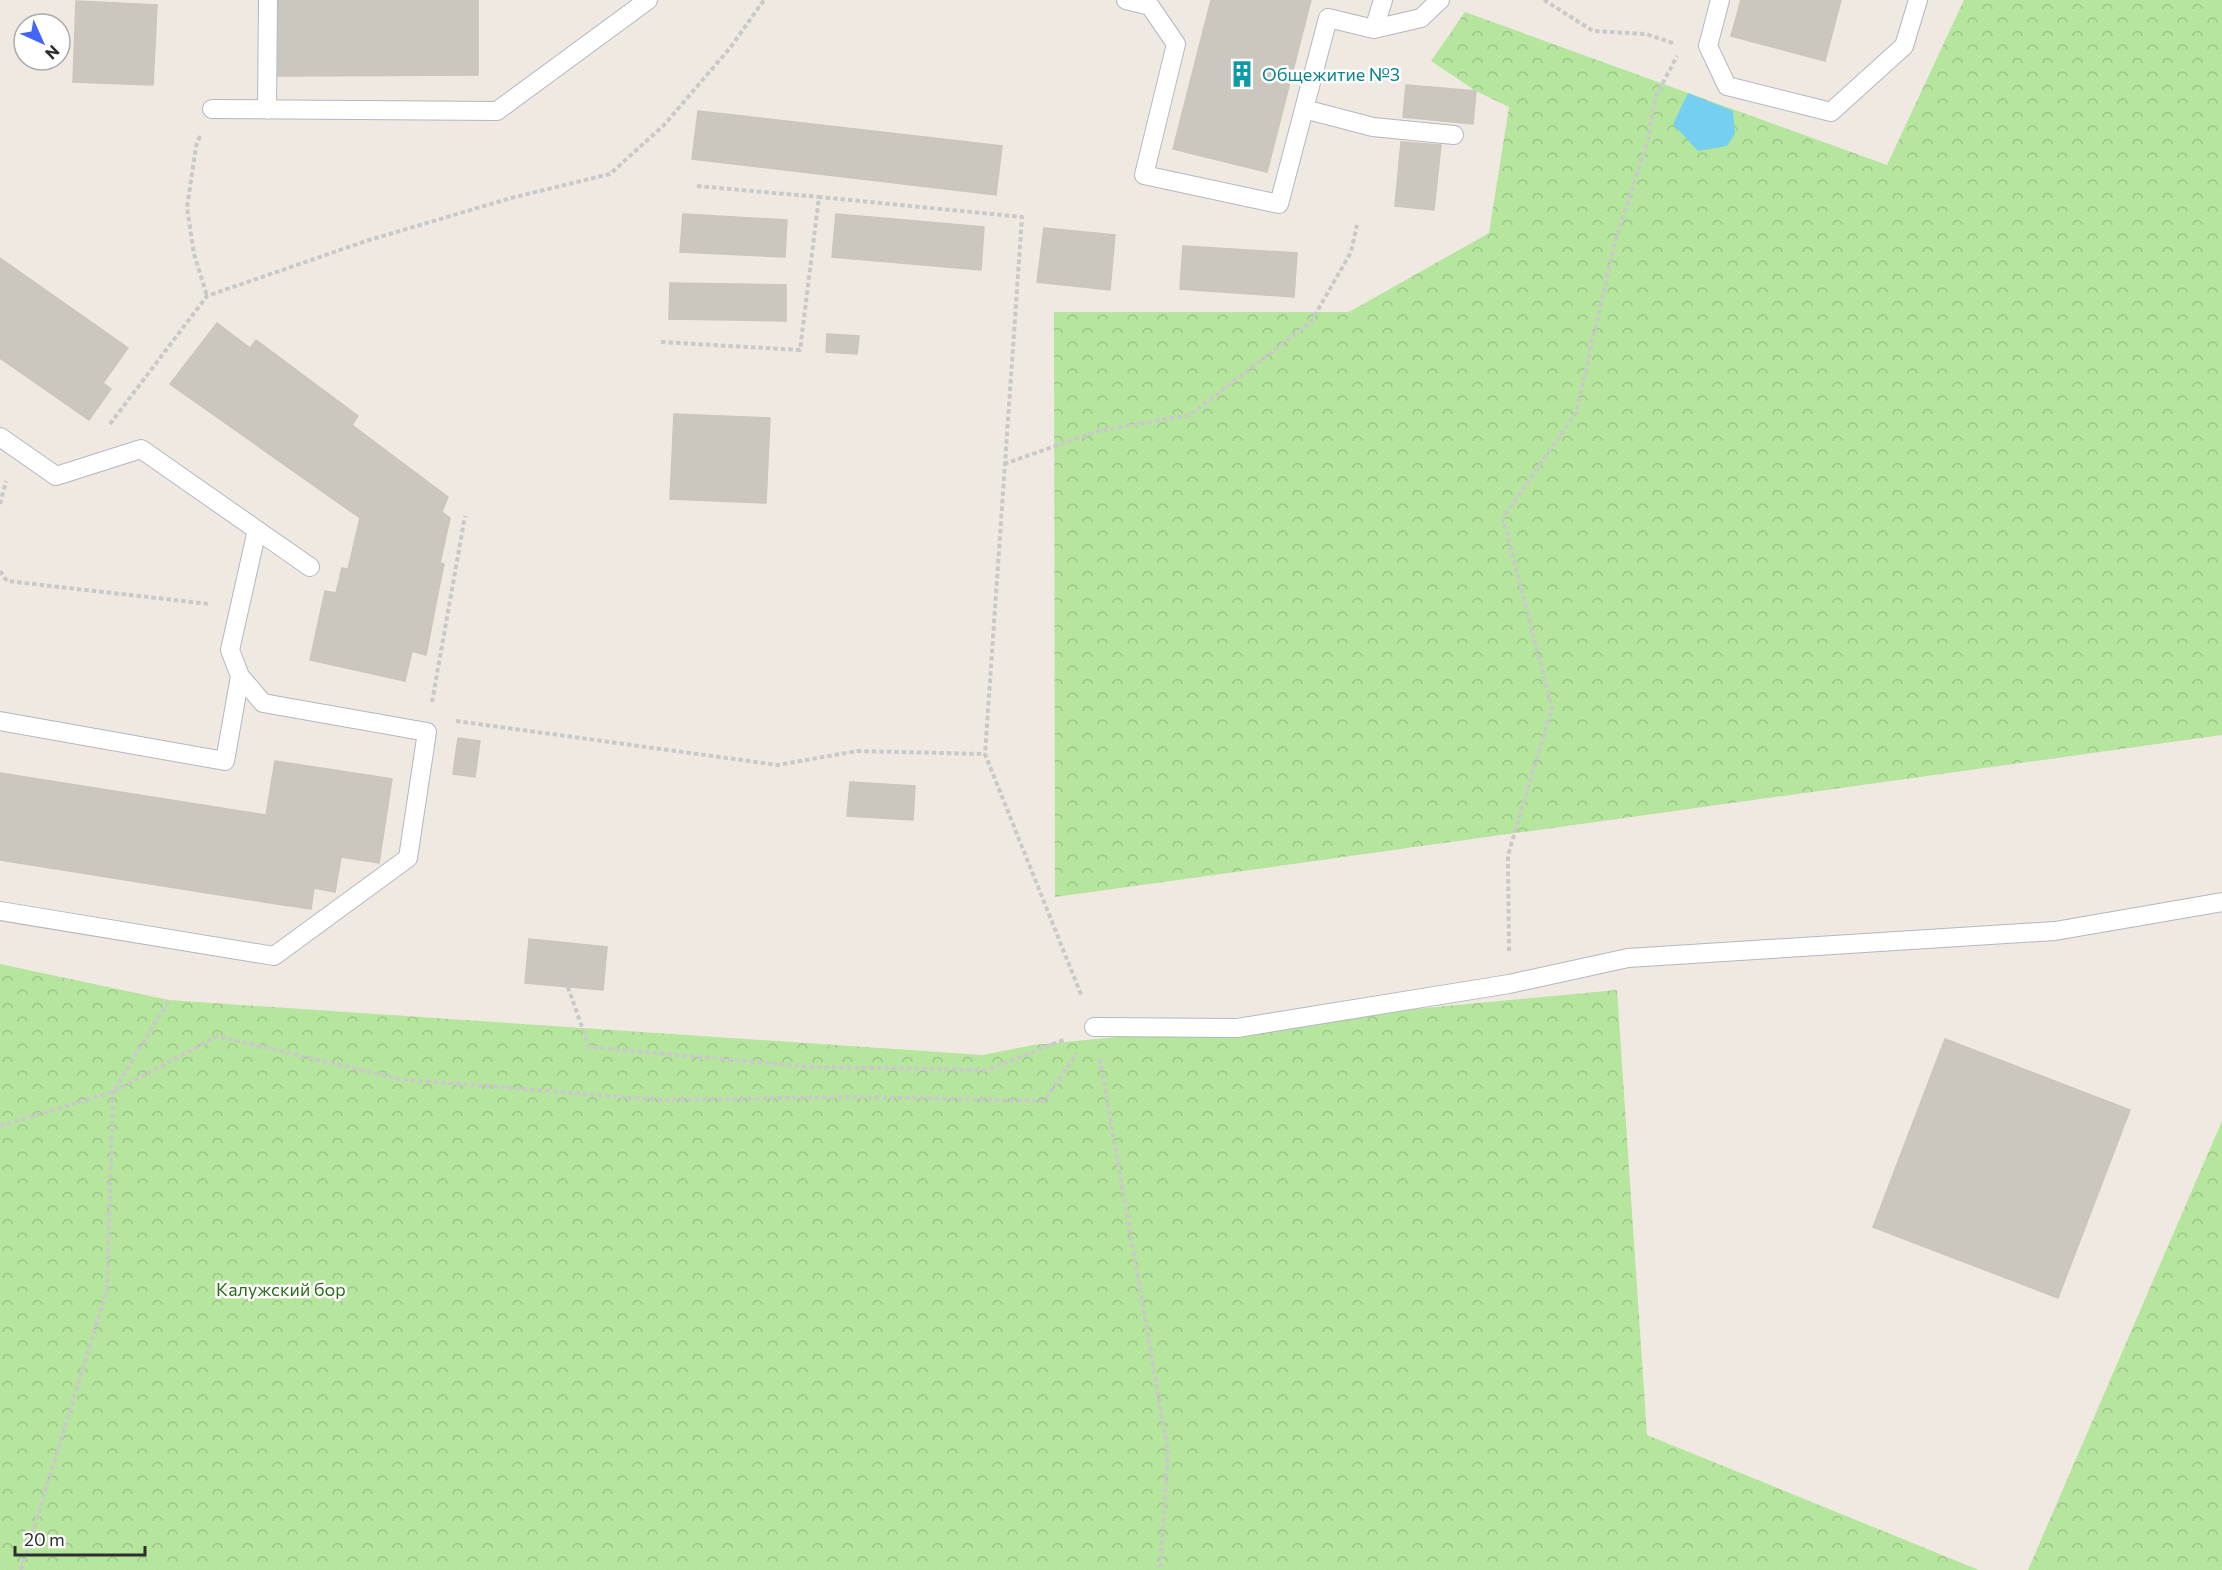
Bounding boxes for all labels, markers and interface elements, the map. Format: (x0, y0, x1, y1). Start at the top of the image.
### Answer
north arrow (12, 12, 72, 72)
text: N (42, 42, 64, 64)
building icon: Общежитие №3 (1227, 59, 1257, 89)
place label: Общежитие №3 (1262, 63, 1400, 85)
park label: Калужский бор (216, 1278, 346, 1300)
scale bar (15, 1519, 146, 1557)
text: 20 m (24, 1528, 65, 1550)

